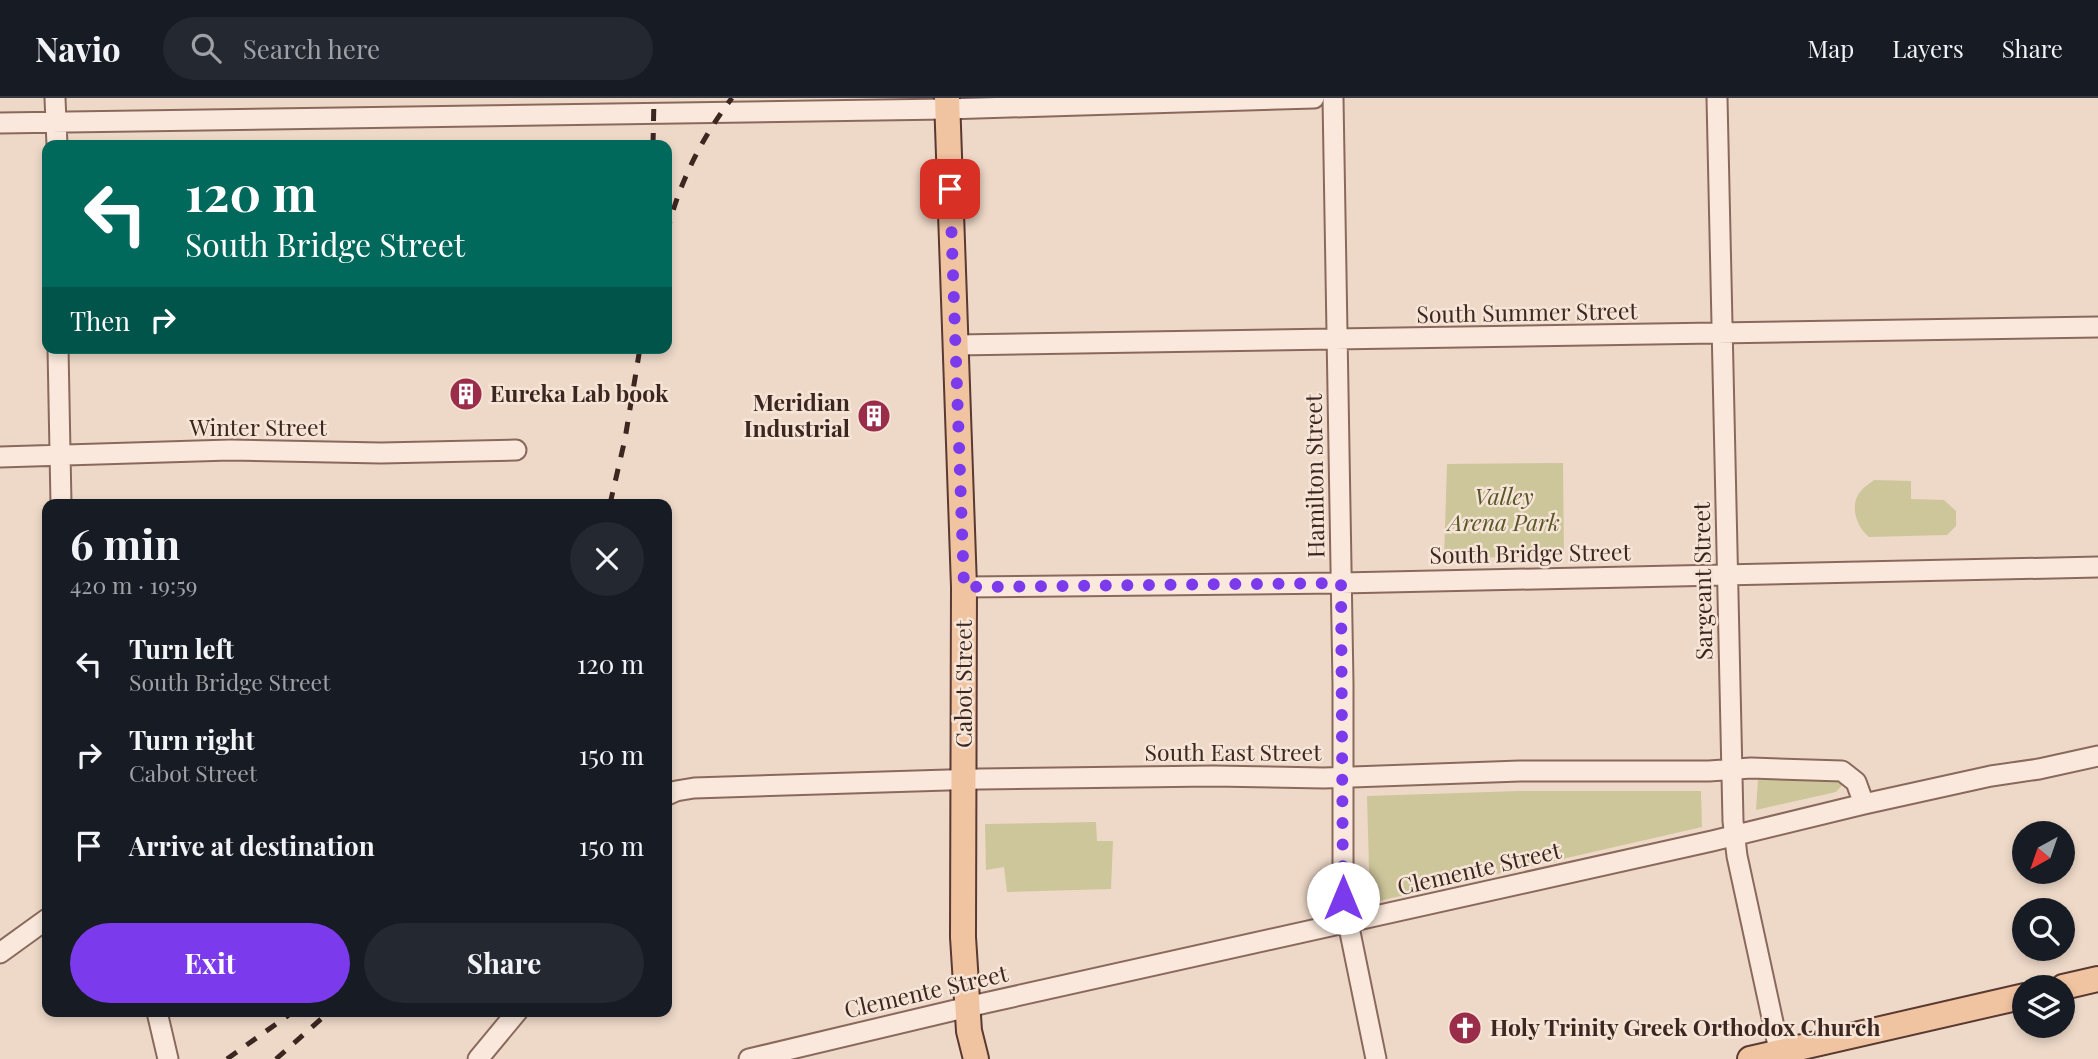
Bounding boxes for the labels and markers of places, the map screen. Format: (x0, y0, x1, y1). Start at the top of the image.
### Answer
pin (920, 159, 980, 219)
building icon: Eureka Lab book (447, 375, 485, 413)
place label: Eureka Lab book (490, 377, 669, 408)
place label: Meridian Industrial (744, 386, 850, 443)
building icon: Meridian Industrial (855, 397, 893, 435)
church icon: Holy Trinity Greek Orthodox Church (1446, 1009, 1484, 1047)
place label: Holy Trinity Greek Orthodox Church (1490, 1011, 1880, 1042)

